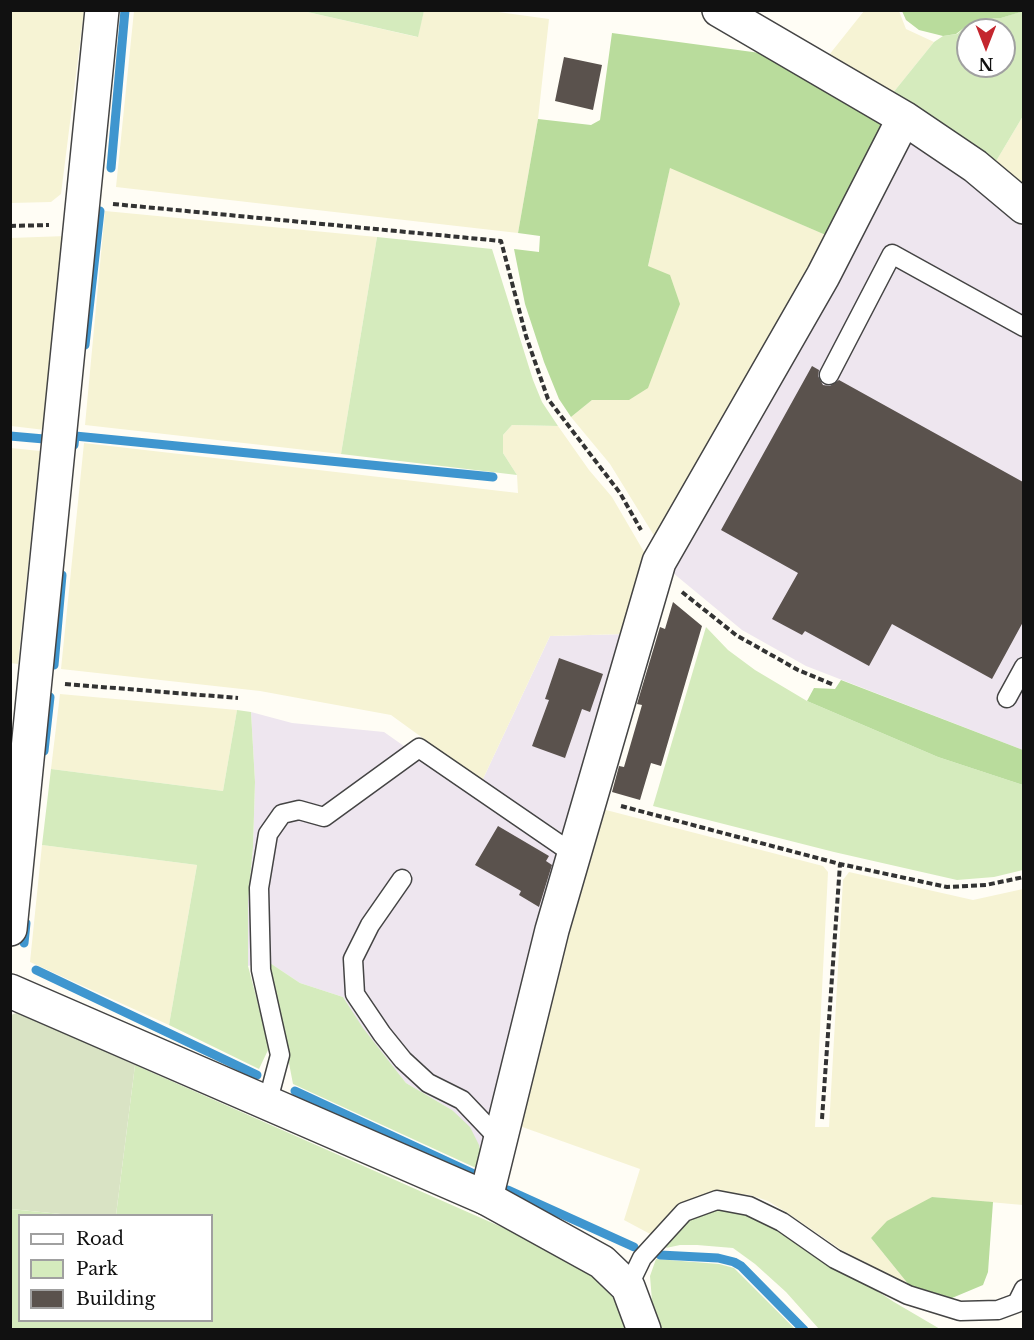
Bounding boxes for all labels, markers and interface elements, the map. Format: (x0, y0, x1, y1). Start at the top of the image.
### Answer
north arrow (956, 18, 1016, 78)
text: N (978, 54, 994, 74)
legend (18, 1214, 213, 1322)
text: Road (76, 1228, 124, 1250)
text: Park (76, 1258, 118, 1280)
text: Building (76, 1288, 155, 1310)

